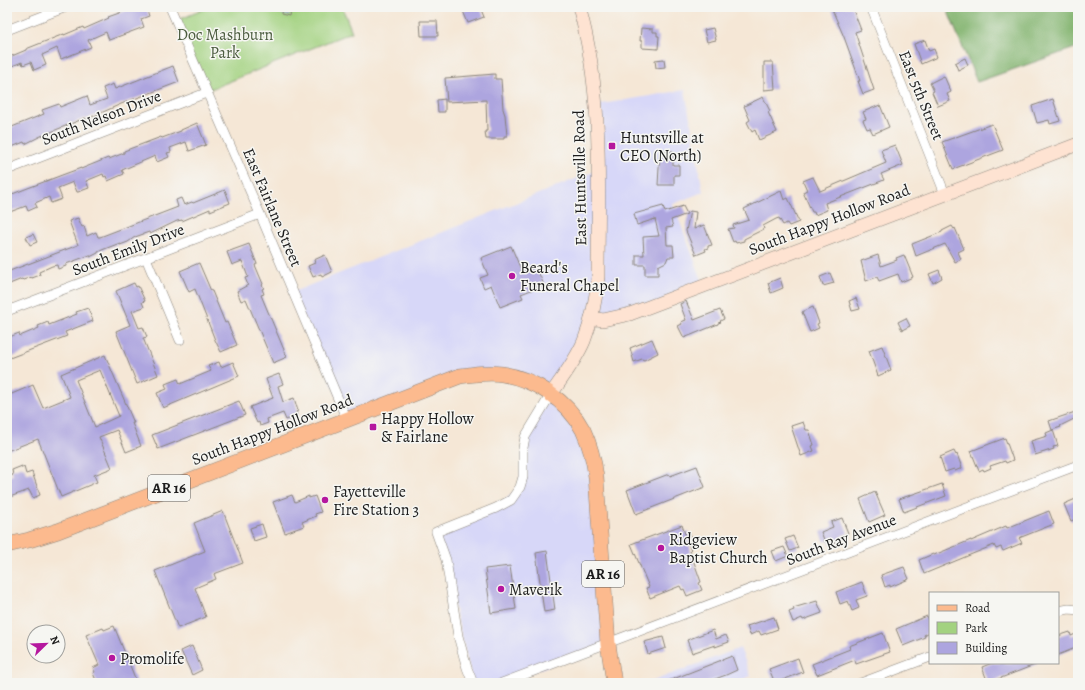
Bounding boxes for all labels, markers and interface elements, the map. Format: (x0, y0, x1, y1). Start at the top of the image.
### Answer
park label: Doc Mashburn Park (177, 24, 274, 64)
street label: East 5th Street (893, 47, 949, 143)
street label: South Nelson Drive (38, 85, 164, 151)
street label: East Huntsville Road (568, 110, 592, 246)
place label: Huntsville at CEO (North) (620, 127, 704, 167)
marker: Huntsville at CEO (North) (607, 141, 617, 151)
street label: East Fairlane Street (237, 145, 307, 270)
street label: South Happy Hollow Road (746, 179, 913, 261)
street label: South Emily Drive (69, 218, 188, 281)
place label: Beard's Funeral Chapel (520, 257, 619, 297)
marker: Beard's Funeral Chapel (507, 271, 517, 281)
street label: South Happy Hollow Road (189, 389, 356, 471)
place label: Happy Hollow & Fairlane (381, 408, 474, 448)
marker: Happy Hollow & Fairlane (368, 422, 378, 432)
road number: AR 16 (148, 475, 190, 501)
place label: Fayetteville Fire Station 3 (333, 481, 419, 521)
marker: Fayetteville Fire Station 3 (320, 495, 330, 505)
street label: South Ray Avenue (783, 509, 900, 571)
place label: Ridgeview Baptist Church (669, 529, 768, 569)
marker: Ridgeview Baptist Church (656, 543, 666, 553)
road number: AR 16 (582, 561, 624, 587)
place label: Maverik (509, 579, 562, 601)
marker: Maverik (496, 584, 506, 594)
legend (929, 592, 1059, 664)
text: Road (965, 600, 991, 616)
text: Park (965, 620, 988, 636)
north arrow (26, 624, 66, 664)
text: N (46, 634, 63, 647)
text: Building (965, 640, 1007, 656)
place label: Promolife (120, 648, 184, 670)
marker: Promolife (107, 653, 117, 663)

